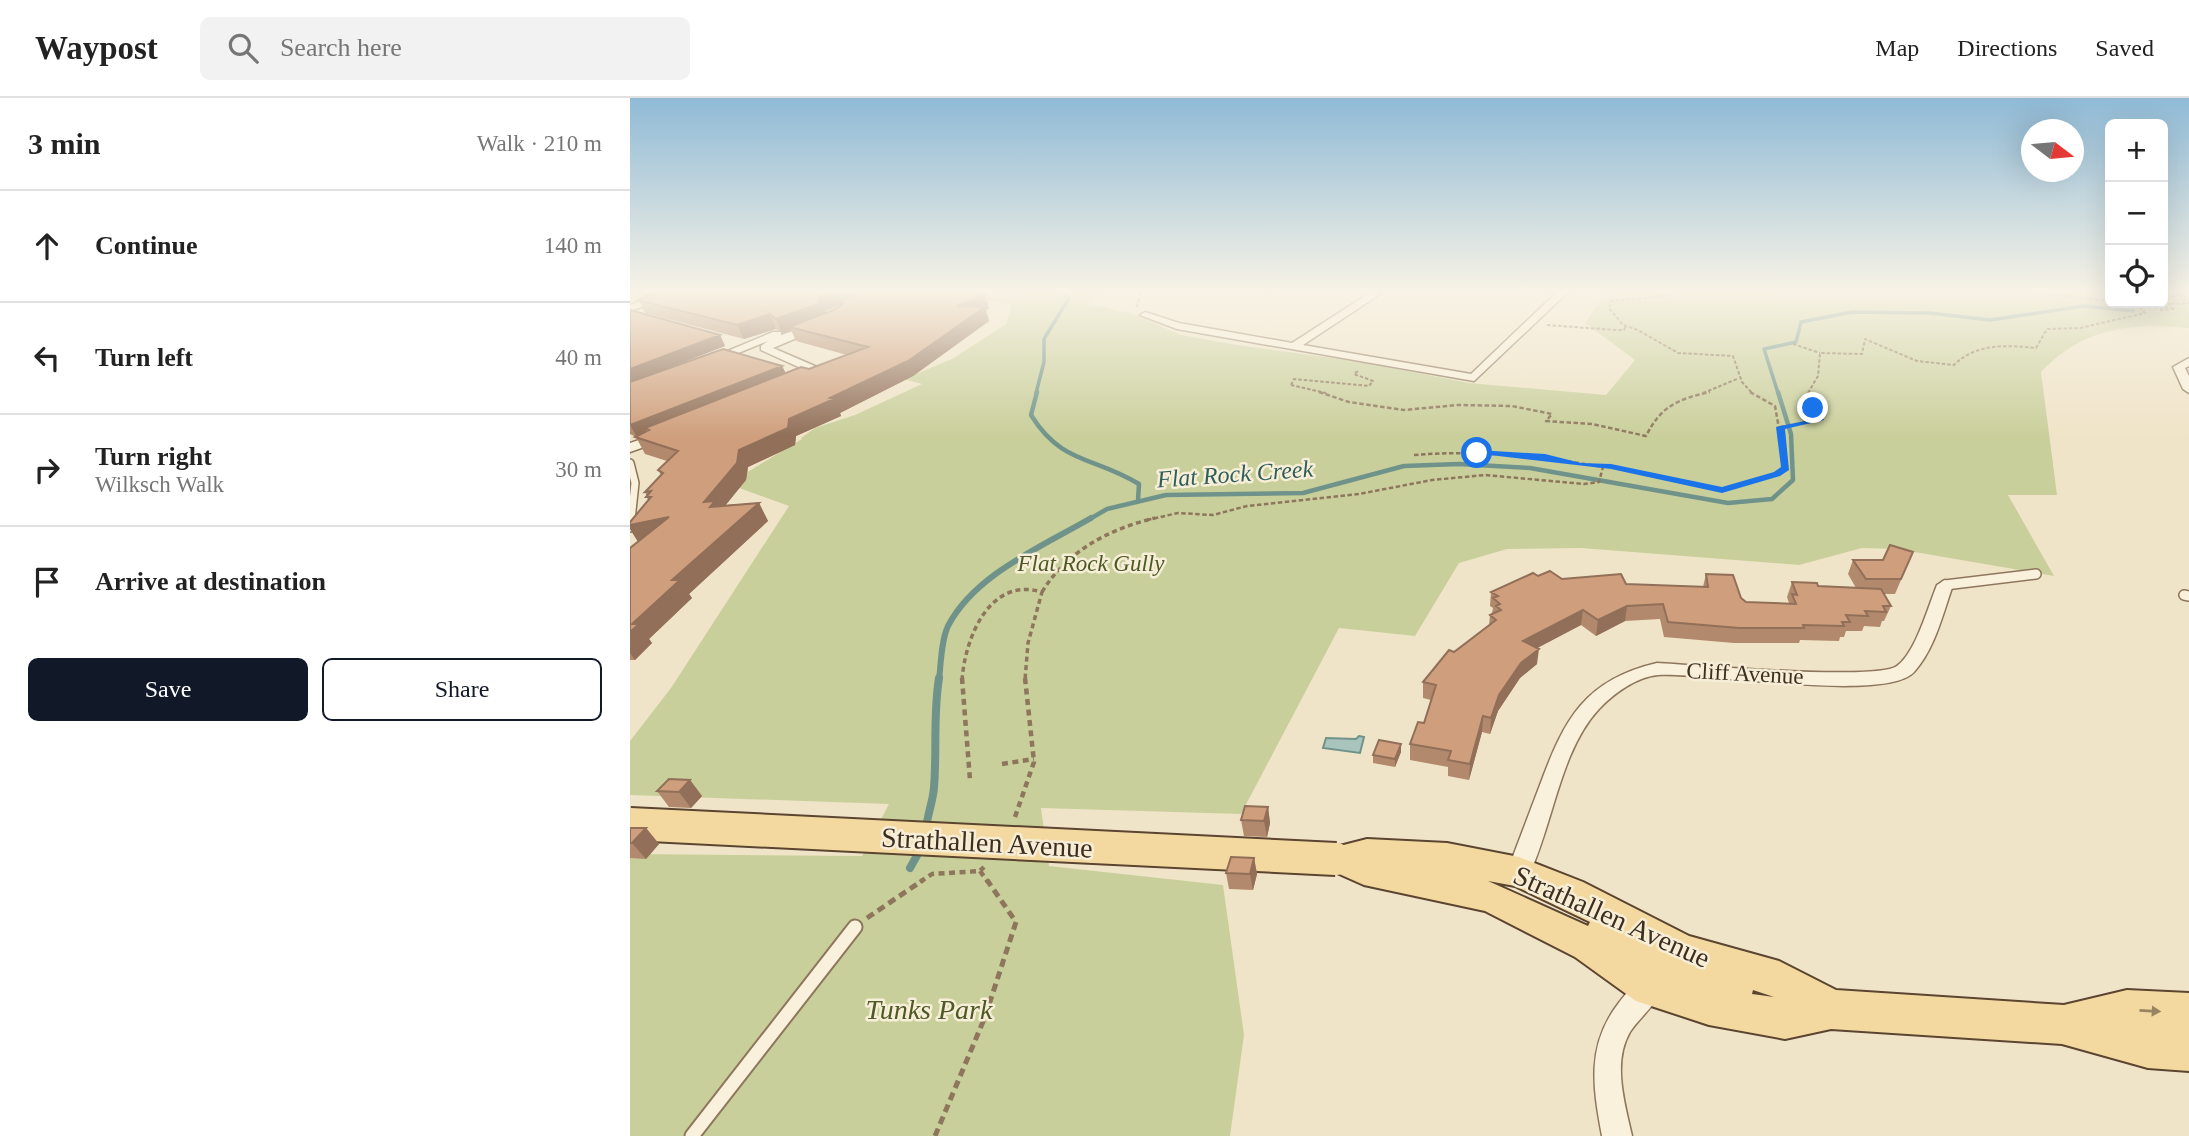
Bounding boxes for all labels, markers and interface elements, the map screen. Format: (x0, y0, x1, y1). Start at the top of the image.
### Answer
search box (200, 17, 690, 80)
icon: search (224, 29, 262, 67)
text: Waypost (35, 30, 158, 66)
text: Search here (280, 33, 402, 62)
text: Map (1875, 35, 1919, 61)
text: Directions (1957, 35, 2057, 61)
text: Saved (2095, 35, 2154, 61)
north arrow (2021, 119, 2084, 182)
map controls (2105, 119, 2168, 308)
button: + (2105, 119, 2168, 182)
text: 3 min (28, 127, 101, 160)
text: Walk · 210 m (477, 131, 602, 156)
button: − (2105, 182, 2168, 245)
icon: ahead (28, 227, 66, 265)
text: Continue (95, 231, 198, 260)
text: 140 m (544, 233, 602, 258)
button: locate (2105, 245, 2168, 308)
icon: left (28, 339, 66, 377)
text: Turn left (95, 343, 193, 372)
text: 40 m (555, 345, 602, 370)
route end (1797, 392, 1828, 423)
route start (1461, 437, 1492, 468)
text: Turn right (95, 442, 212, 471)
icon: right (28, 451, 66, 489)
water label: Flat Rock Creek (1155, 456, 1314, 492)
text: 30 m (555, 457, 602, 482)
text: Wilksch Walk (95, 472, 224, 497)
park label: Flat Rock Gully (1017, 551, 1165, 576)
icon: arrive (28, 563, 66, 601)
text: Arrive at destination (95, 567, 326, 596)
button: Save (28, 658, 308, 721)
button: Share (322, 658, 602, 721)
street label: Cliff Avenue (1686, 658, 1804, 689)
street label: Strathallen Avenue (880, 821, 1094, 864)
street label: Strathallen Avenue (1509, 859, 1715, 974)
park label: Tunks Park (866, 994, 993, 1025)
one-way arrow (2139, 1006, 2161, 1017)

